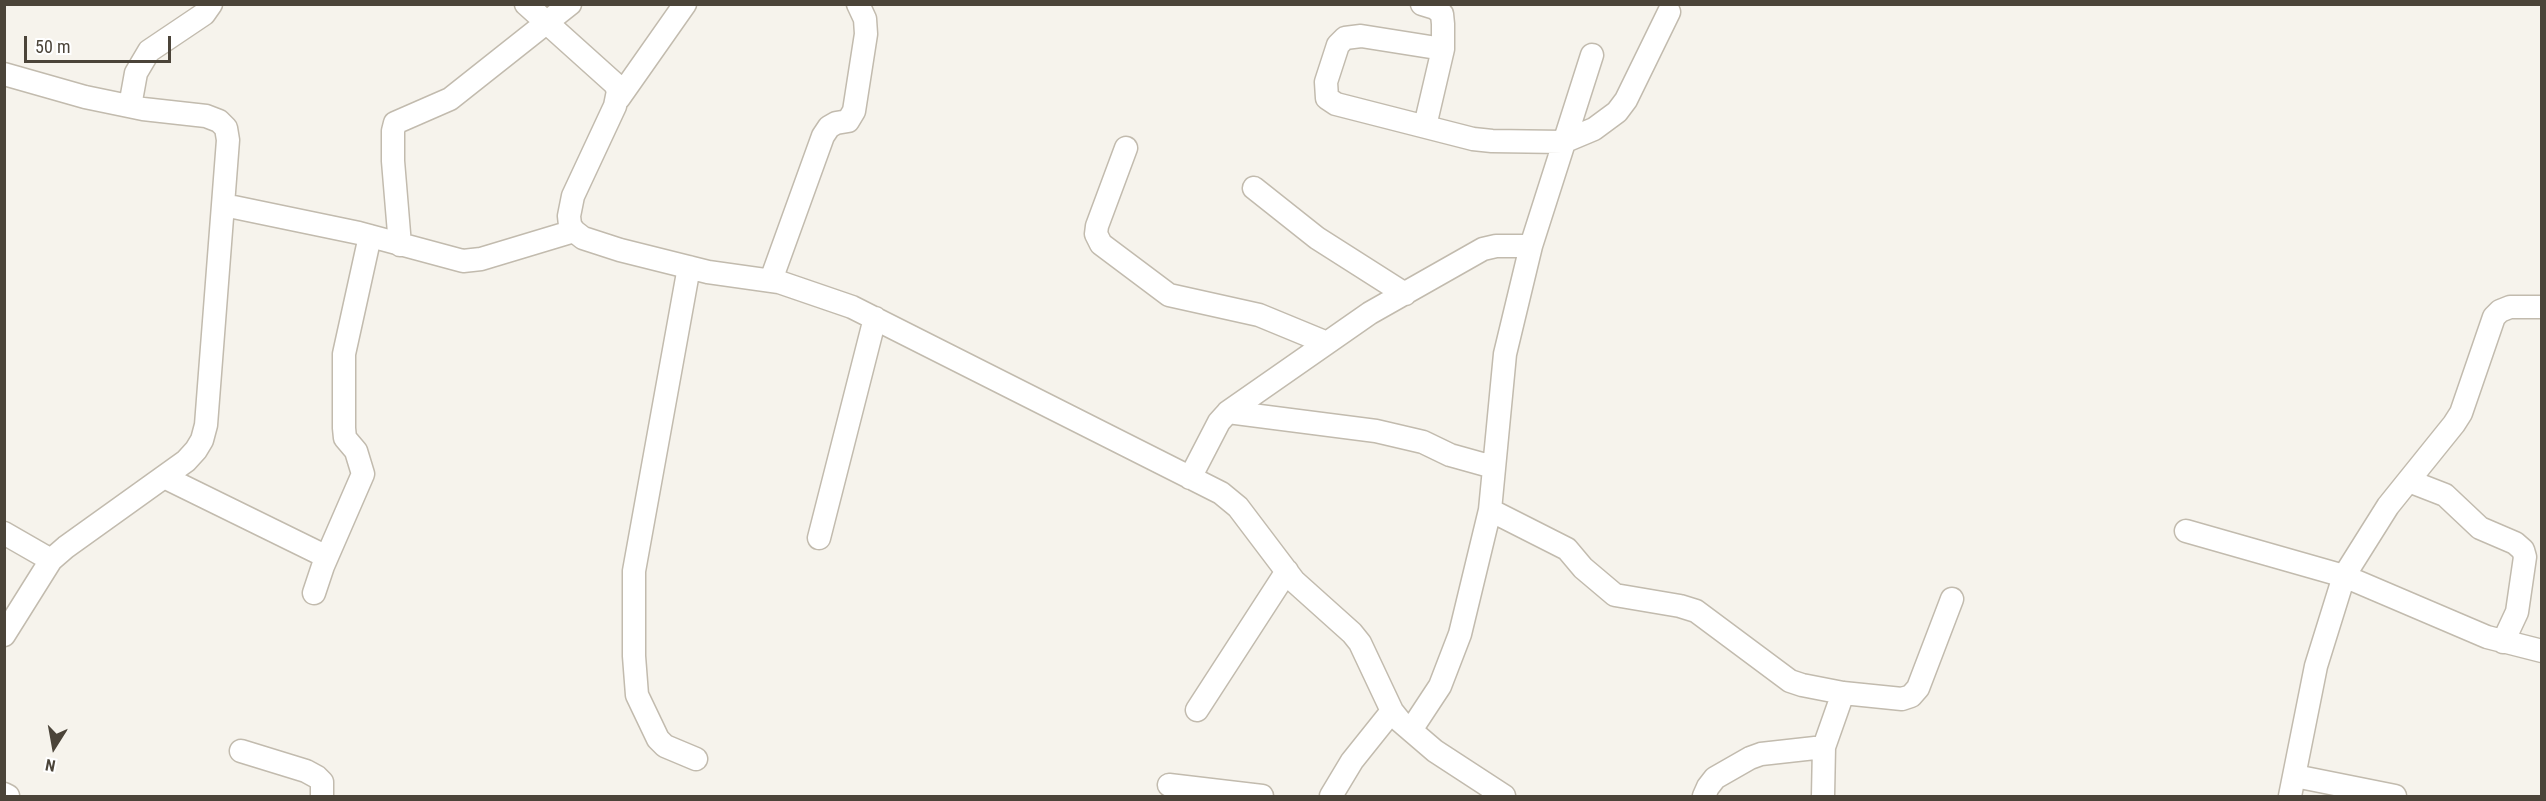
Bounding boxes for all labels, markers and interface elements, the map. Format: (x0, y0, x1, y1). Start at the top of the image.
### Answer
scale bar (27, 24, 174, 62)
text: 50 m (35, 36, 70, 57)
north arrow (24, 717, 84, 777)
text: N (44, 755, 57, 775)

